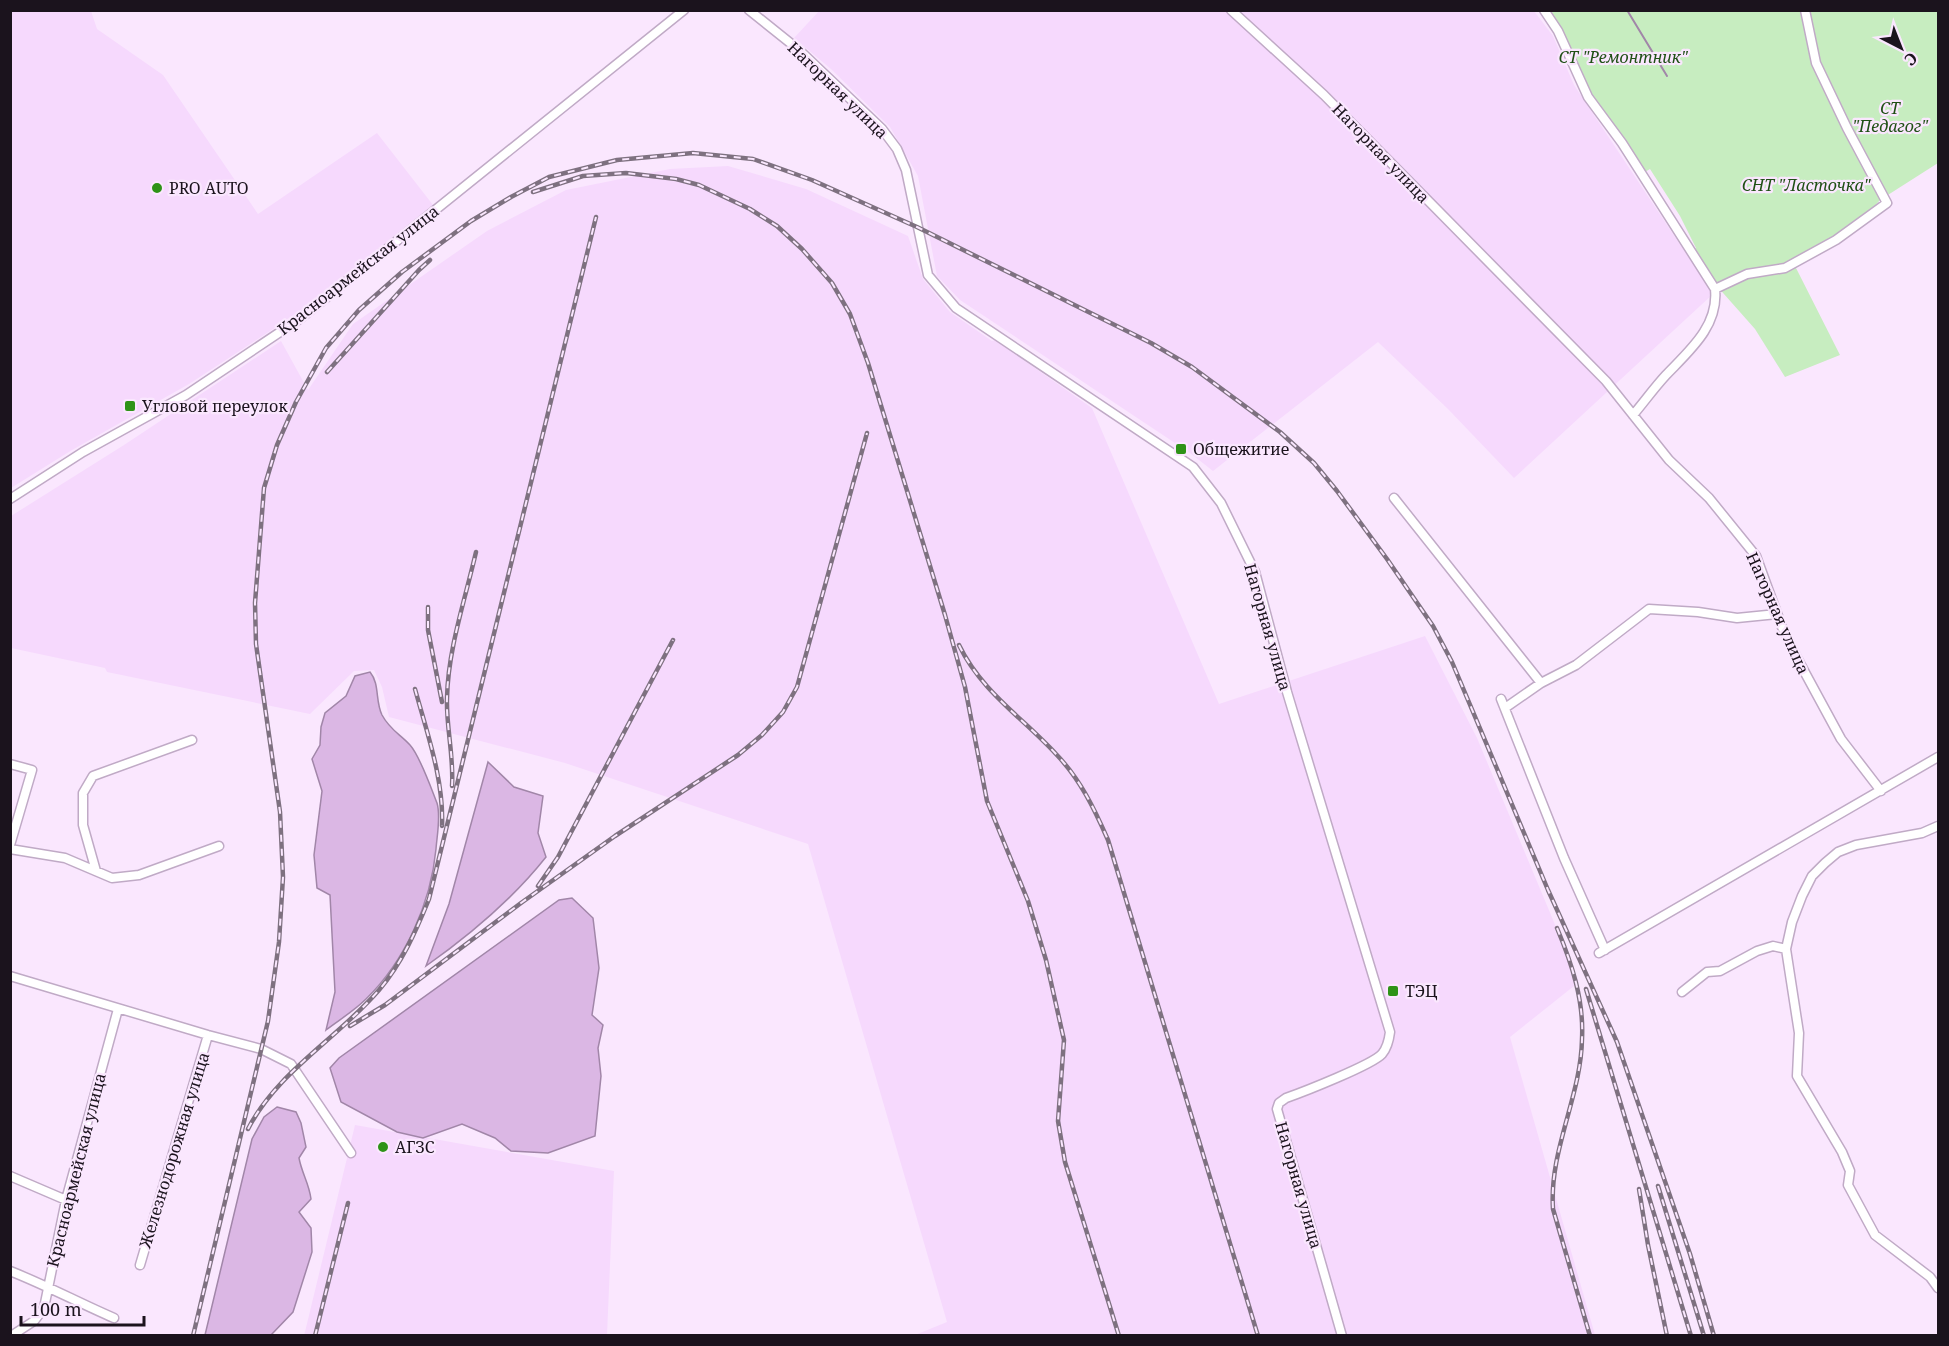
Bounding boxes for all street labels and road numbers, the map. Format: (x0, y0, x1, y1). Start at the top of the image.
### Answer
street label: Нагорная улица (783, 36, 893, 144)
street label: Нагорная улица (1327, 98, 1435, 208)
street label: Красноармейская улица (273, 200, 443, 340)
street label: Нагорная улица (1741, 548, 1815, 678)
street label: Нагорная улица (1239, 561, 1297, 693)
street label: Железнодорожная улица (133, 1049, 214, 1252)
street label: Красноармейская улица (41, 1071, 111, 1269)
street label: Нагорная улица (1270, 1119, 1328, 1251)

